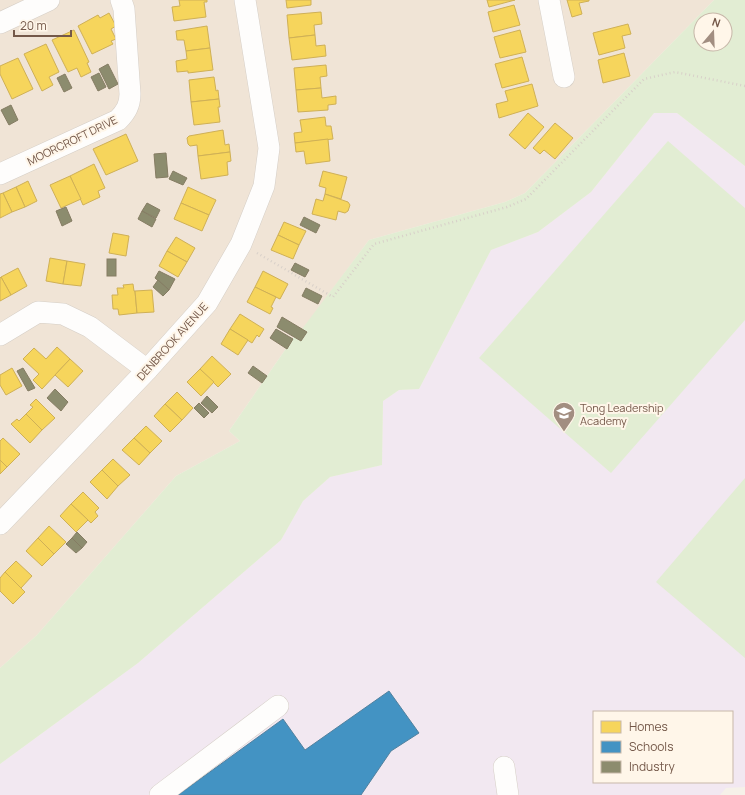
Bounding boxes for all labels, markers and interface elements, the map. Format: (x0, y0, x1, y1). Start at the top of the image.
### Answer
scale bar (14, 12, 71, 38)
north arrow (693, 12, 733, 52)
text: N (710, 14, 723, 30)
text: 20 m (20, 17, 47, 34)
street label: MOORCROFT DRIVE (24, 112, 120, 168)
street label: DENBROOK AVENUE (133, 299, 211, 383)
school or university icon: Tong Leadership Academy (551, 400, 577, 433)
place label: Tong Leadership Academy (580, 400, 664, 428)
legend (593, 711, 733, 783)
text: Homes (629, 718, 668, 735)
text: Schools (629, 738, 673, 755)
text: Industry (629, 758, 675, 775)

